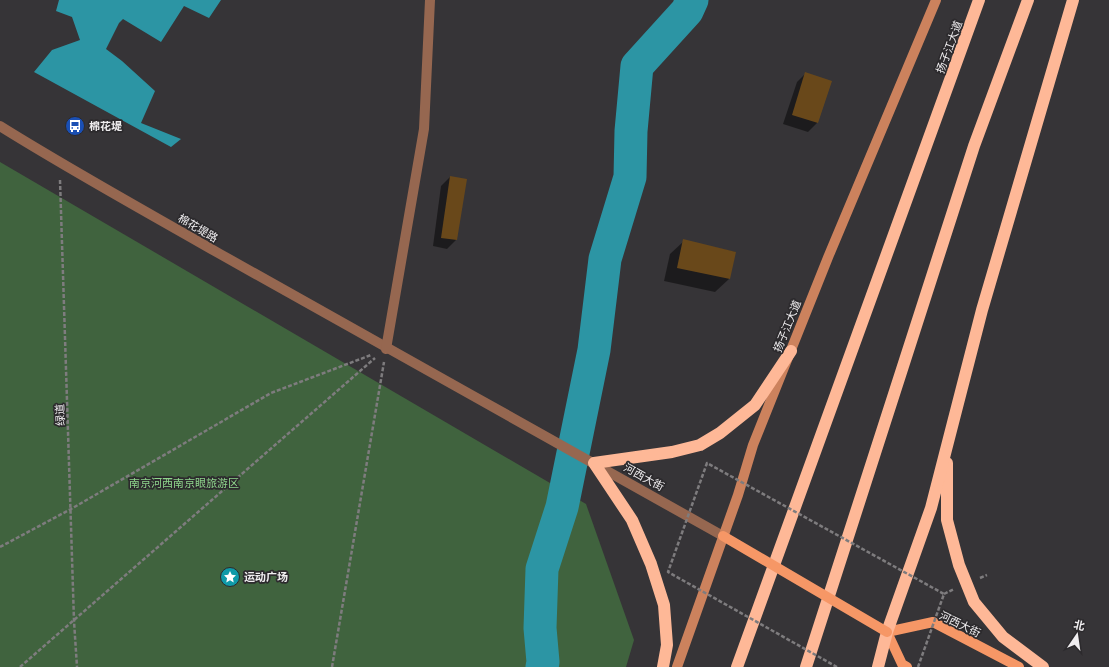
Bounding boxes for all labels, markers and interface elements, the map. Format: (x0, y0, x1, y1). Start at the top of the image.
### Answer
street label: 扬子江大道 (934, 19, 964, 75)
bus stop icon: 棉花堤 (64, 115, 86, 137)
place label: 棉花堤 (89, 120, 122, 132)
street label: 棉花堤路 (176, 212, 220, 244)
street label: 扬子江大道 (771, 298, 803, 354)
street label: 绿道 (54, 404, 66, 426)
street label: 河西大街 (622, 461, 666, 493)
park label: 南京河西南京眼旅游区 (129, 477, 239, 489)
place icon: 运动广场 (219, 566, 241, 588)
place label: 运动广场 (244, 571, 288, 583)
street label: 河西大街 (938, 609, 982, 639)
north arrow (1057, 615, 1097, 655)
text: 北 (1073, 618, 1086, 632)

